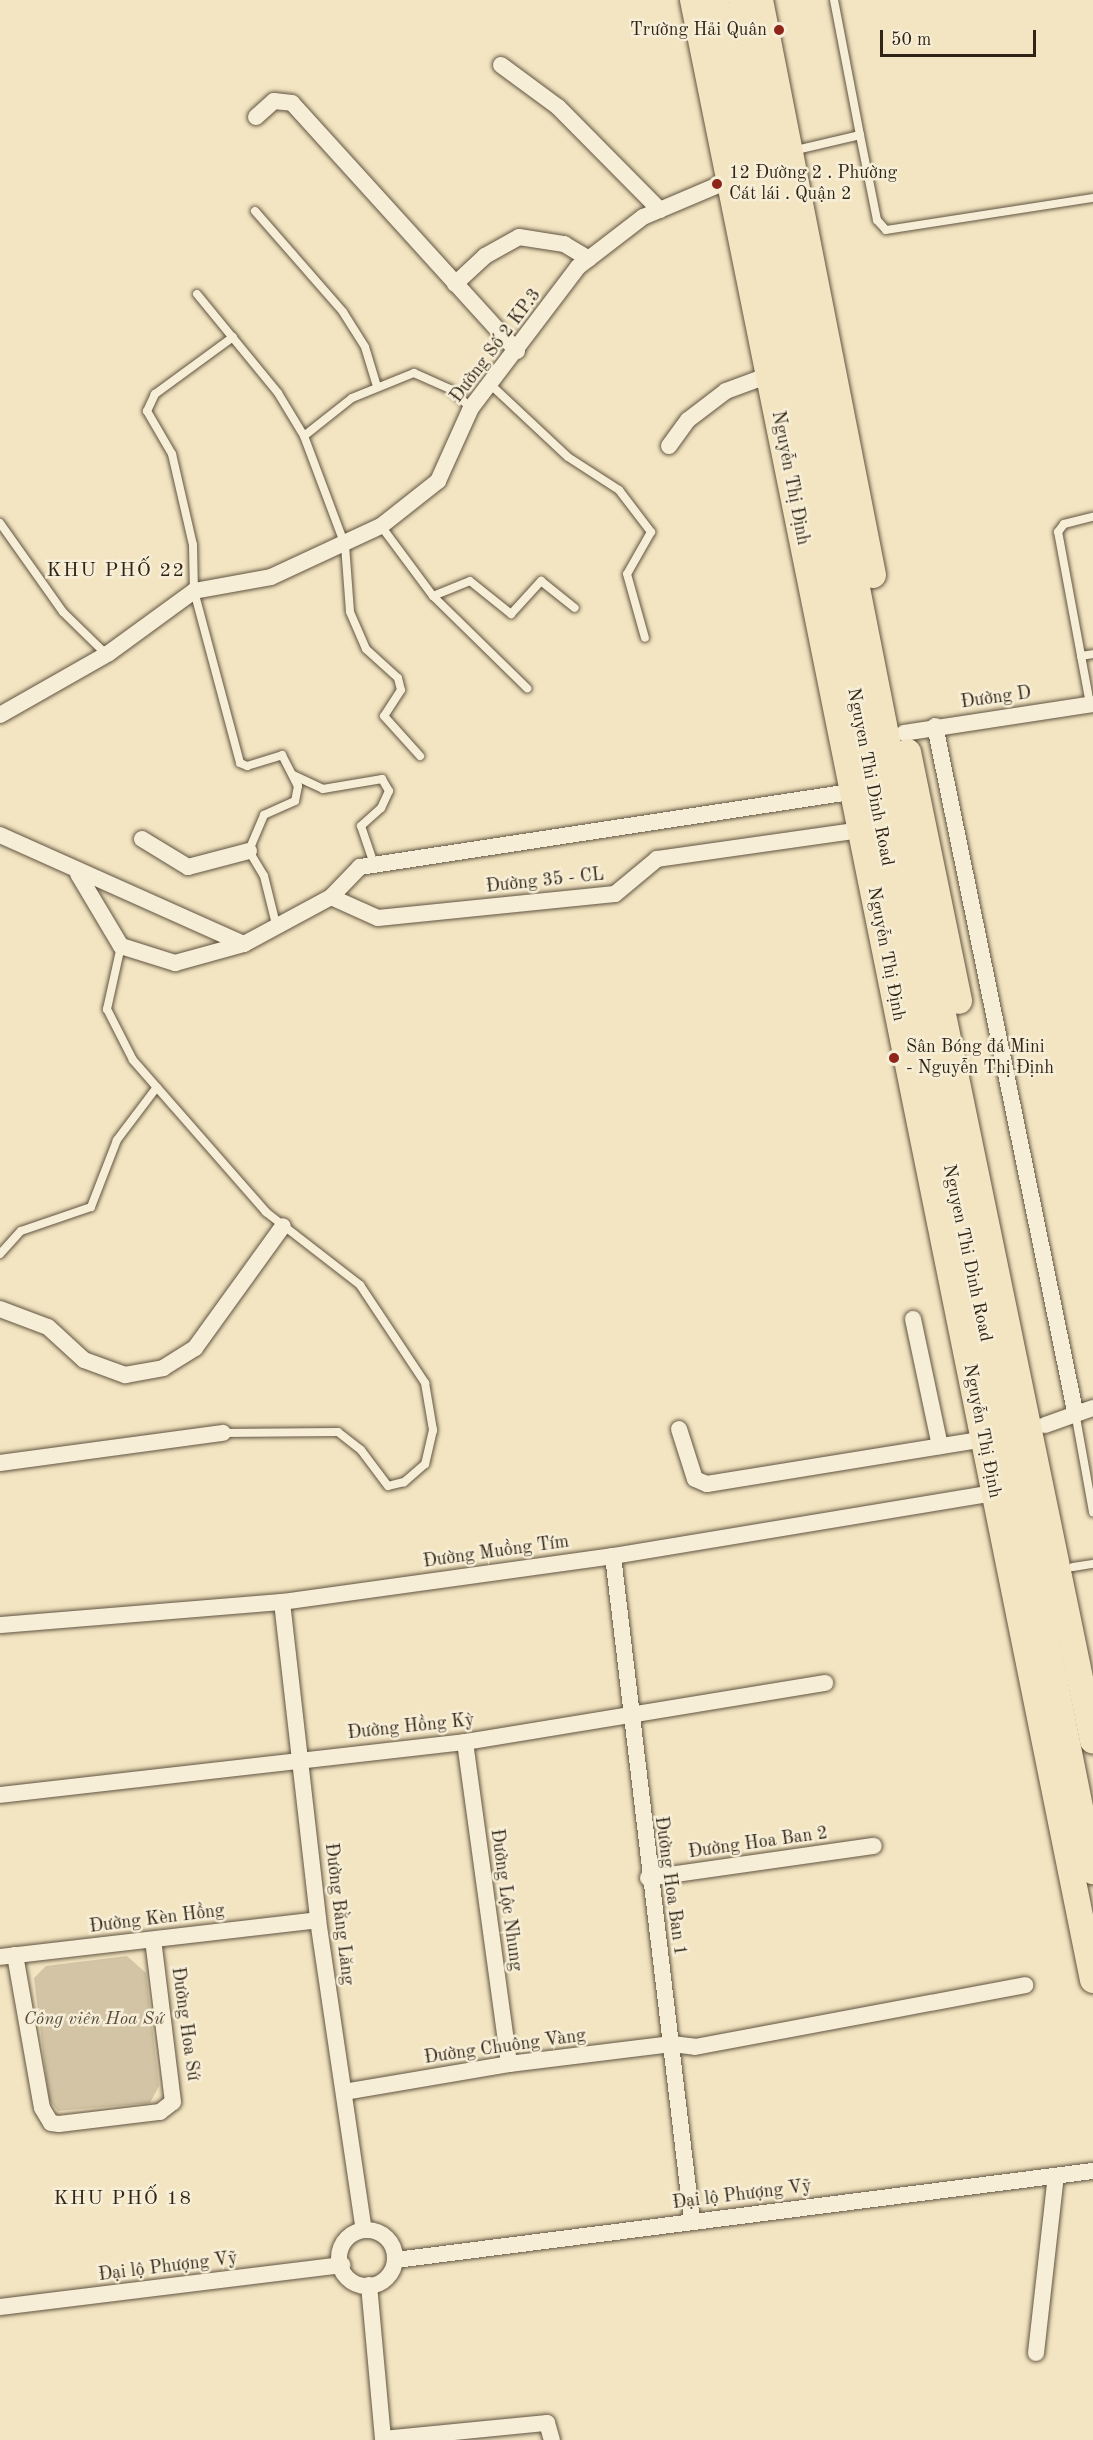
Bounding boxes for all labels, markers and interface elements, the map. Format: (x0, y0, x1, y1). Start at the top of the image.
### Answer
scale bar (883, 18, 1039, 56)
place label: Trường Hải Quân (630, 19, 767, 41)
marker: Trường Hải Quân (772, 23, 786, 37)
text: 50 m (891, 31, 931, 49)
place label: 12 Đường 2 . Phường Cát lái . Quận 2 (729, 163, 897, 206)
marker: 12 Đường 2 . Phường Cát lái . Quận 2 (710, 177, 724, 191)
street label: Đường Số 2 KP.3 (446, 285, 546, 407)
street label: Nguyễn Thị Định (766, 409, 814, 547)
district label: KHU PHỐ 22 (46, 559, 186, 583)
street label: Đường D (959, 682, 1033, 714)
street label: Nguyen Thi Dinh Road (842, 686, 898, 868)
street label: Đường 35 - CL (485, 864, 605, 898)
street label: Nguyễn Thị Định (862, 885, 910, 1023)
place label: Sân Bóng đá Mini - Nguyễn Thị Định (906, 1037, 1054, 1080)
marker: Sân Bóng đá Mini - Nguyễn Thị Định (887, 1051, 901, 1065)
street label: Nguyen Thi Dinh Road (938, 1162, 996, 1344)
street label: Nguyễn Thị Định (958, 1362, 1006, 1500)
street label: Đường Muồng Tím (422, 1531, 570, 1573)
street label: Đường Hồng Kỳ (346, 1710, 476, 1744)
street label: Đường Hoa Ban 1 (650, 1815, 690, 1957)
street label: Đường Hoa Ban 2 (687, 1823, 829, 1863)
street label: Đường Lộc Nhung (485, 1827, 527, 1973)
street label: Đường Bằng Lăng (320, 1842, 358, 1986)
street label: Đường Kèn Hồng (88, 1900, 226, 1938)
street label: Đường Hoa Sứ (166, 1966, 204, 2082)
park label: Công viên Hoa Sứ (24, 2008, 164, 2030)
street label: Đường Chuông Vàng (423, 2025, 587, 2069)
street label: Đại lộ Phượng Vỹ (671, 2176, 813, 2214)
district label: KHU PHỐ 18 (53, 2187, 193, 2211)
street label: Đại lộ Phượng Vỹ (97, 2248, 239, 2286)

